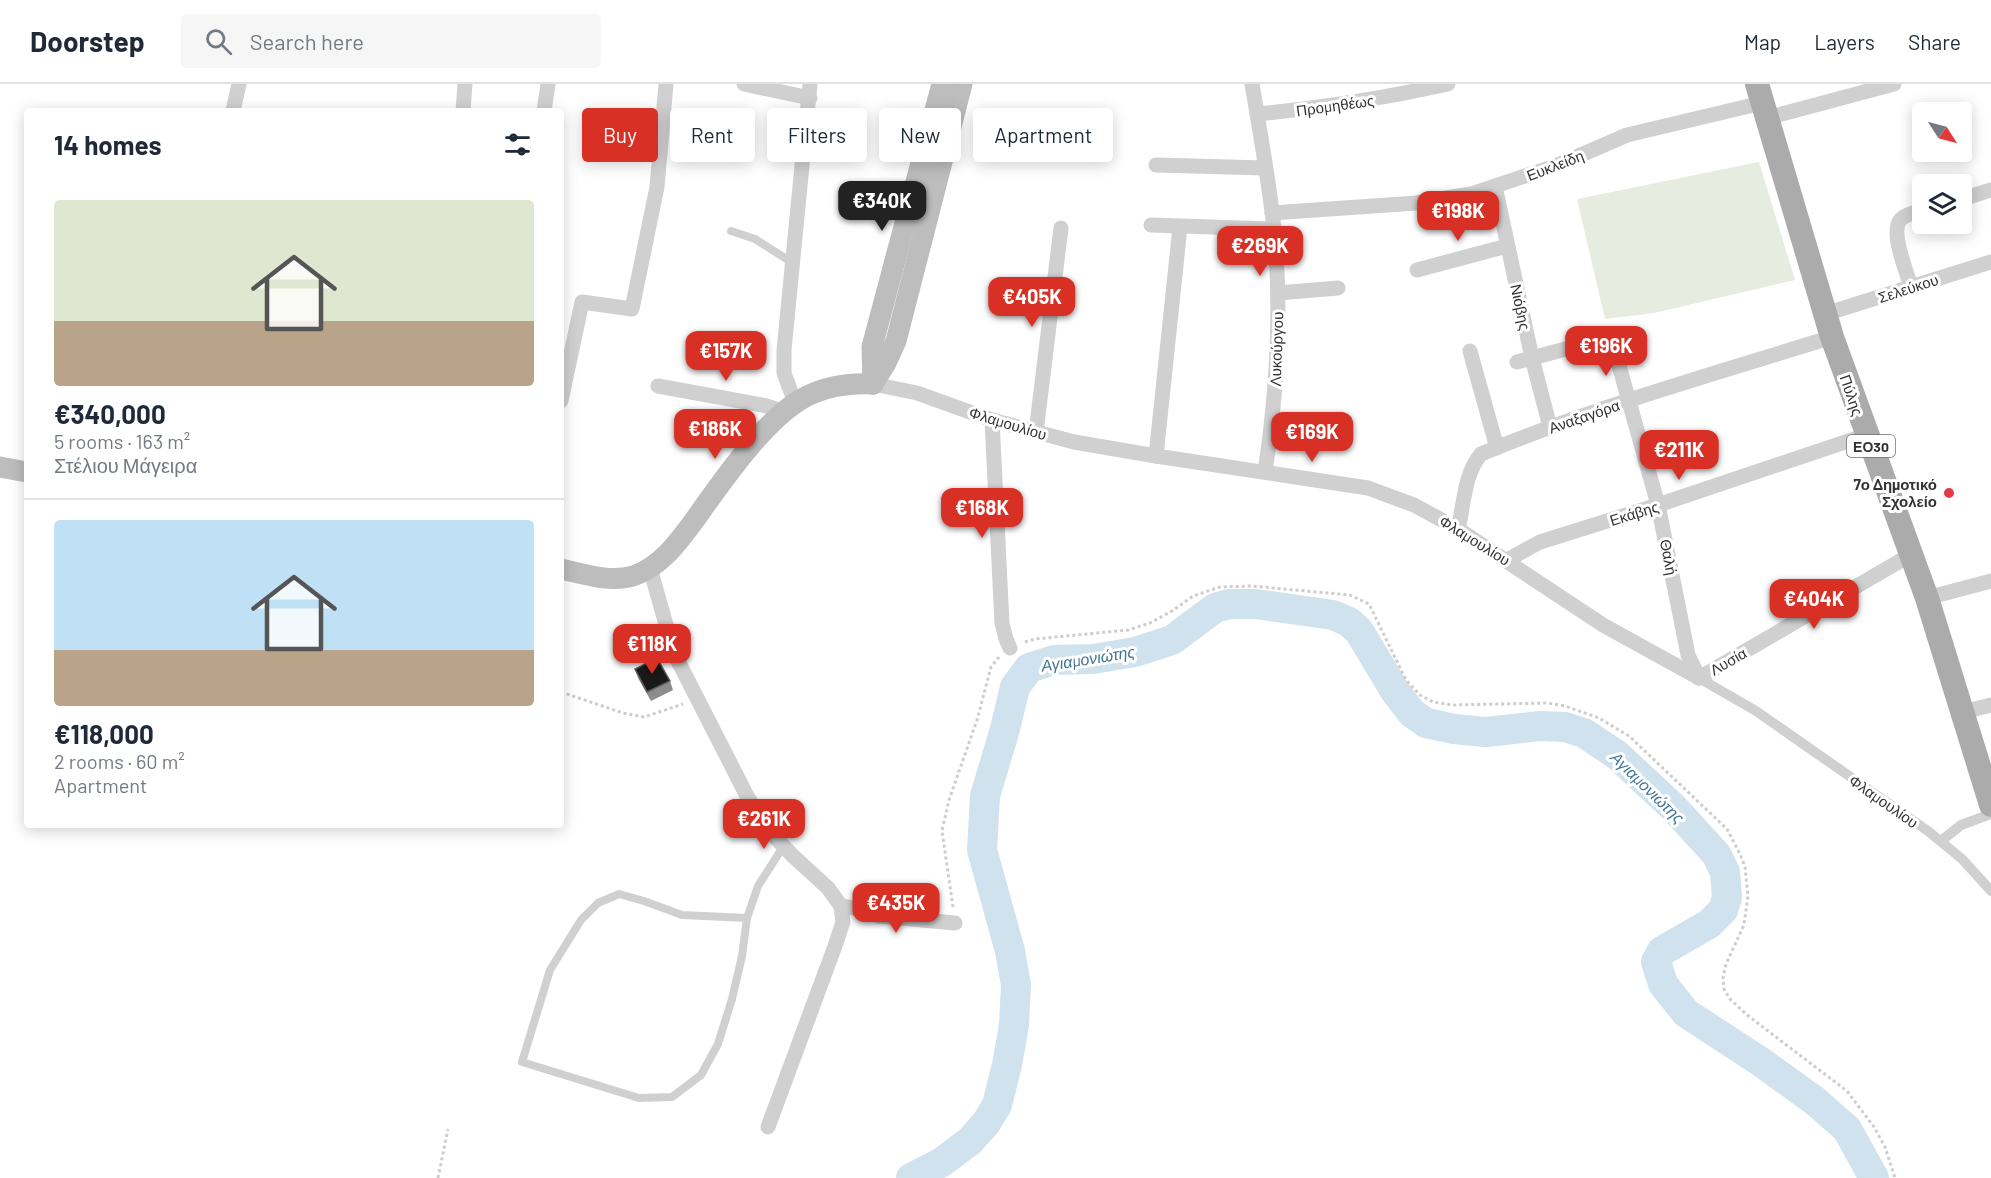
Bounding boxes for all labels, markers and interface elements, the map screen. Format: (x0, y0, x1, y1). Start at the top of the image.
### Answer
search box (181, 14, 601, 68)
text: Doorstep (30, 24, 145, 58)
icon: search (202, 25, 235, 58)
text: Search here (250, 28, 364, 54)
text: Map (1744, 29, 1781, 54)
text: Layers (1814, 29, 1875, 54)
text: Share (1908, 29, 1961, 54)
street label: Προμηθέως (1295, 91, 1375, 119)
north arrow (1912, 102, 1972, 162)
map controls (1912, 102, 1972, 234)
chip: Buy (582, 108, 658, 162)
chip: Rent (670, 108, 755, 162)
chip: Filters (767, 108, 867, 162)
chip: New (879, 108, 961, 162)
chip: Apartment (973, 108, 1113, 162)
icon: filters (501, 128, 534, 161)
text: 14 homes (54, 129, 161, 160)
street label: Ευκλείδη (1524, 146, 1586, 184)
button: layers (1912, 174, 1972, 234)
pin: €340K (840, 181, 924, 232)
text: €340K (852, 188, 912, 212)
pin: €198K (1416, 191, 1500, 242)
text: €198K (1431, 198, 1485, 222)
pin: €269K (1218, 226, 1302, 277)
text: €269K (1231, 233, 1289, 257)
icon: home (240, 239, 348, 347)
street label: Σελεύκου (1876, 270, 1940, 306)
pin: €405K (990, 277, 1074, 328)
street label: Νιόβης (1507, 282, 1535, 332)
text: €405K (1002, 284, 1062, 308)
street label: Λυκούργου (1266, 311, 1286, 387)
pin: €196K (1564, 326, 1648, 377)
pin: €157K (684, 331, 768, 382)
text: €196K (1579, 333, 1633, 357)
text: €157K (700, 338, 752, 362)
street label: Πύλης (1837, 372, 1867, 418)
street label: Αναξαγόρα (1546, 395, 1622, 437)
text: €340,000 (54, 398, 166, 429)
street label: Φλαμουλίου (967, 403, 1049, 443)
pin: €186K (673, 409, 757, 460)
pin: €169K (1270, 412, 1354, 463)
text: €186K (688, 416, 742, 440)
text: €169K (1285, 419, 1339, 443)
text: 5 rooms · 163 m² (54, 429, 190, 453)
pin: €211K (1637, 430, 1721, 481)
road number: ΕΟ30 (1847, 435, 1895, 457)
text: €211K (1654, 437, 1704, 461)
text: Στέλιου Μάγειρα (54, 453, 197, 477)
place label: 7ο Δημοτικό Σχολείο (1853, 475, 1937, 510)
marker: 7ο Δημοτικό Σχολείο (1942, 486, 1956, 500)
pin: €168K (940, 488, 1024, 539)
text: €168K (955, 495, 1009, 519)
street label: Εκάβης (1607, 497, 1661, 529)
street label: Φλαμουλίου (1436, 511, 1514, 569)
street label: Θαλή (1657, 538, 1681, 576)
icon: home (240, 559, 348, 667)
pin: €404K (1772, 579, 1856, 630)
text: €404K (1784, 586, 1844, 610)
pin: €118K (610, 624, 694, 675)
text: €118K (627, 631, 677, 655)
water label: Αγιαμονιώτης (1039, 641, 1136, 675)
street label: Λυσία (1706, 643, 1750, 679)
text: €118,000 (54, 718, 154, 749)
water label: Αγιαμονιώτης (1607, 747, 1689, 827)
text: 2 rooms · 60 m² (54, 749, 185, 773)
street label: Φλαμουλίου (1846, 771, 1922, 831)
text: Apartment (54, 773, 147, 797)
pin: €261K (722, 799, 806, 850)
text: €261K (737, 806, 791, 830)
pin: €435K (854, 883, 938, 934)
text: €435K (867, 890, 925, 914)

